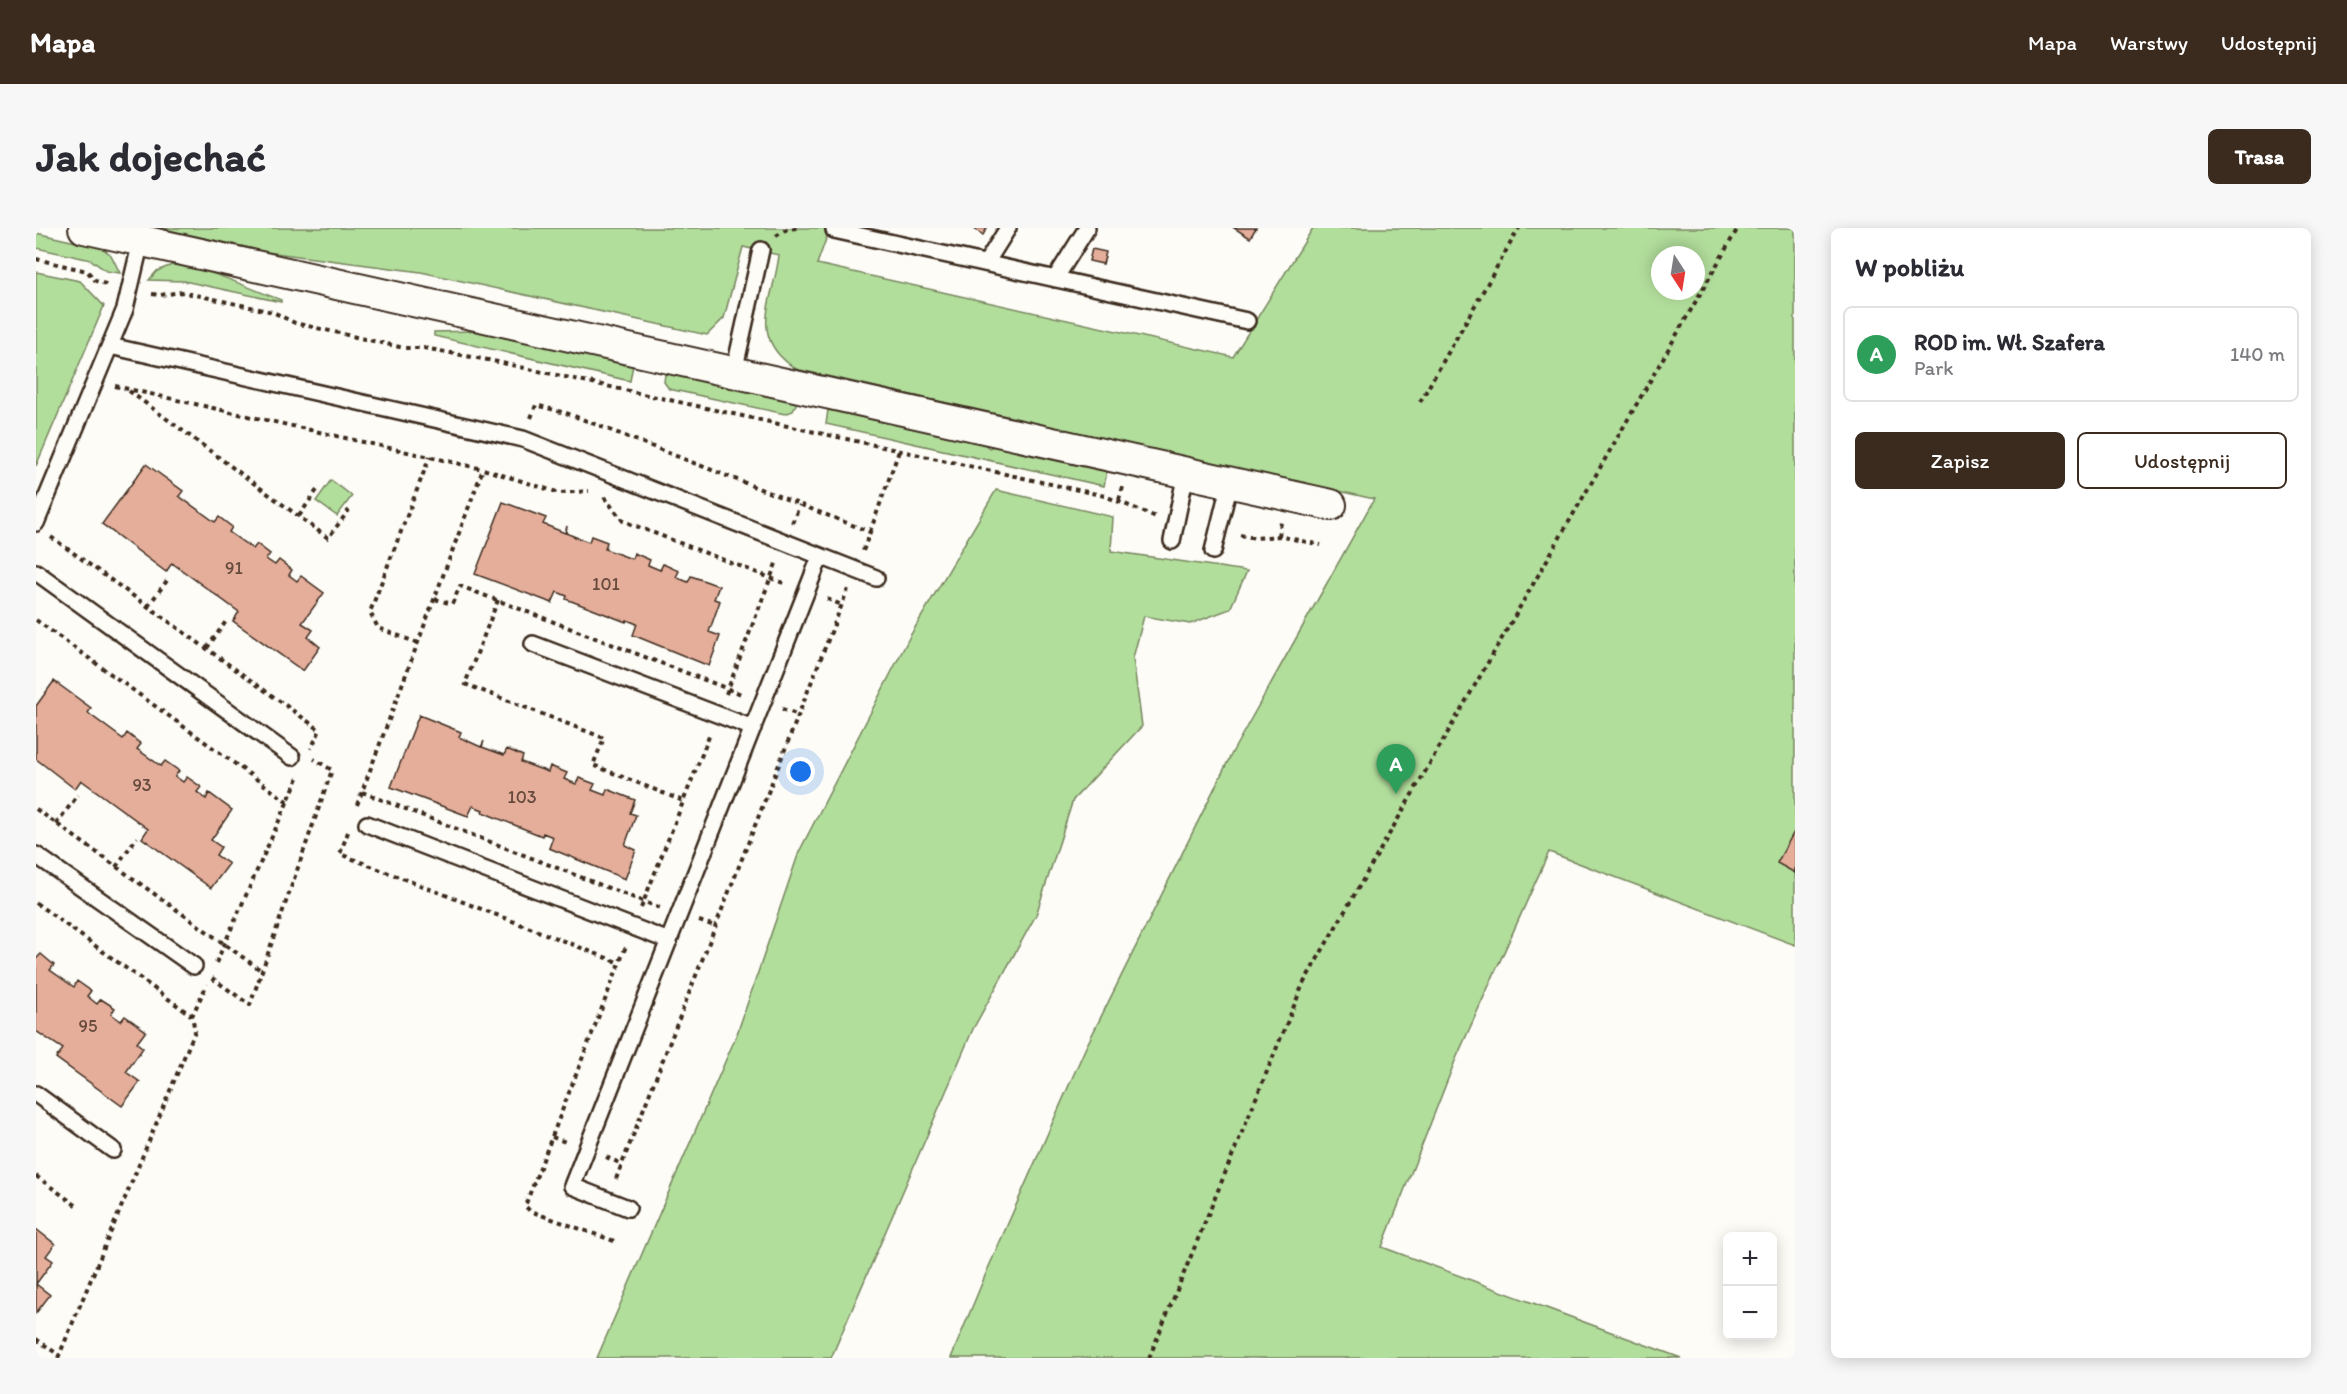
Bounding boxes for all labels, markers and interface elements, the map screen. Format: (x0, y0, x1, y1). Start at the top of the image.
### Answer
text: Mapa (30, 25, 95, 59)
text: Mapa (2028, 30, 2077, 55)
text: Warstwy (2110, 30, 2188, 55)
text: Udostępnij (2221, 30, 2317, 55)
button: Trasa (2208, 129, 2311, 184)
text: Jak dojechać (36, 131, 266, 182)
north arrow (1651, 246, 1705, 300)
text: W pobliżu (1855, 251, 1964, 283)
text: ROD im. Wł. Szafera (1914, 329, 2105, 356)
text: A (1870, 342, 1883, 366)
text: 140 m (2230, 342, 2285, 366)
text: Park (1914, 356, 1953, 380)
button: Zapisz (1855, 432, 2065, 489)
button: Udostępnij (2077, 432, 2287, 489)
house number: 91 (225, 557, 243, 579)
house number: 101 (592, 573, 620, 595)
pin: A (1376, 744, 1416, 794)
your location (786, 757, 815, 786)
house number: 93 (132, 774, 152, 796)
house number: 103 (507, 786, 537, 808)
house number: 95 (79, 1015, 97, 1037)
map controls (1723, 1232, 1777, 1340)
button: + (1723, 1232, 1777, 1286)
button: − (1723, 1286, 1777, 1340)

